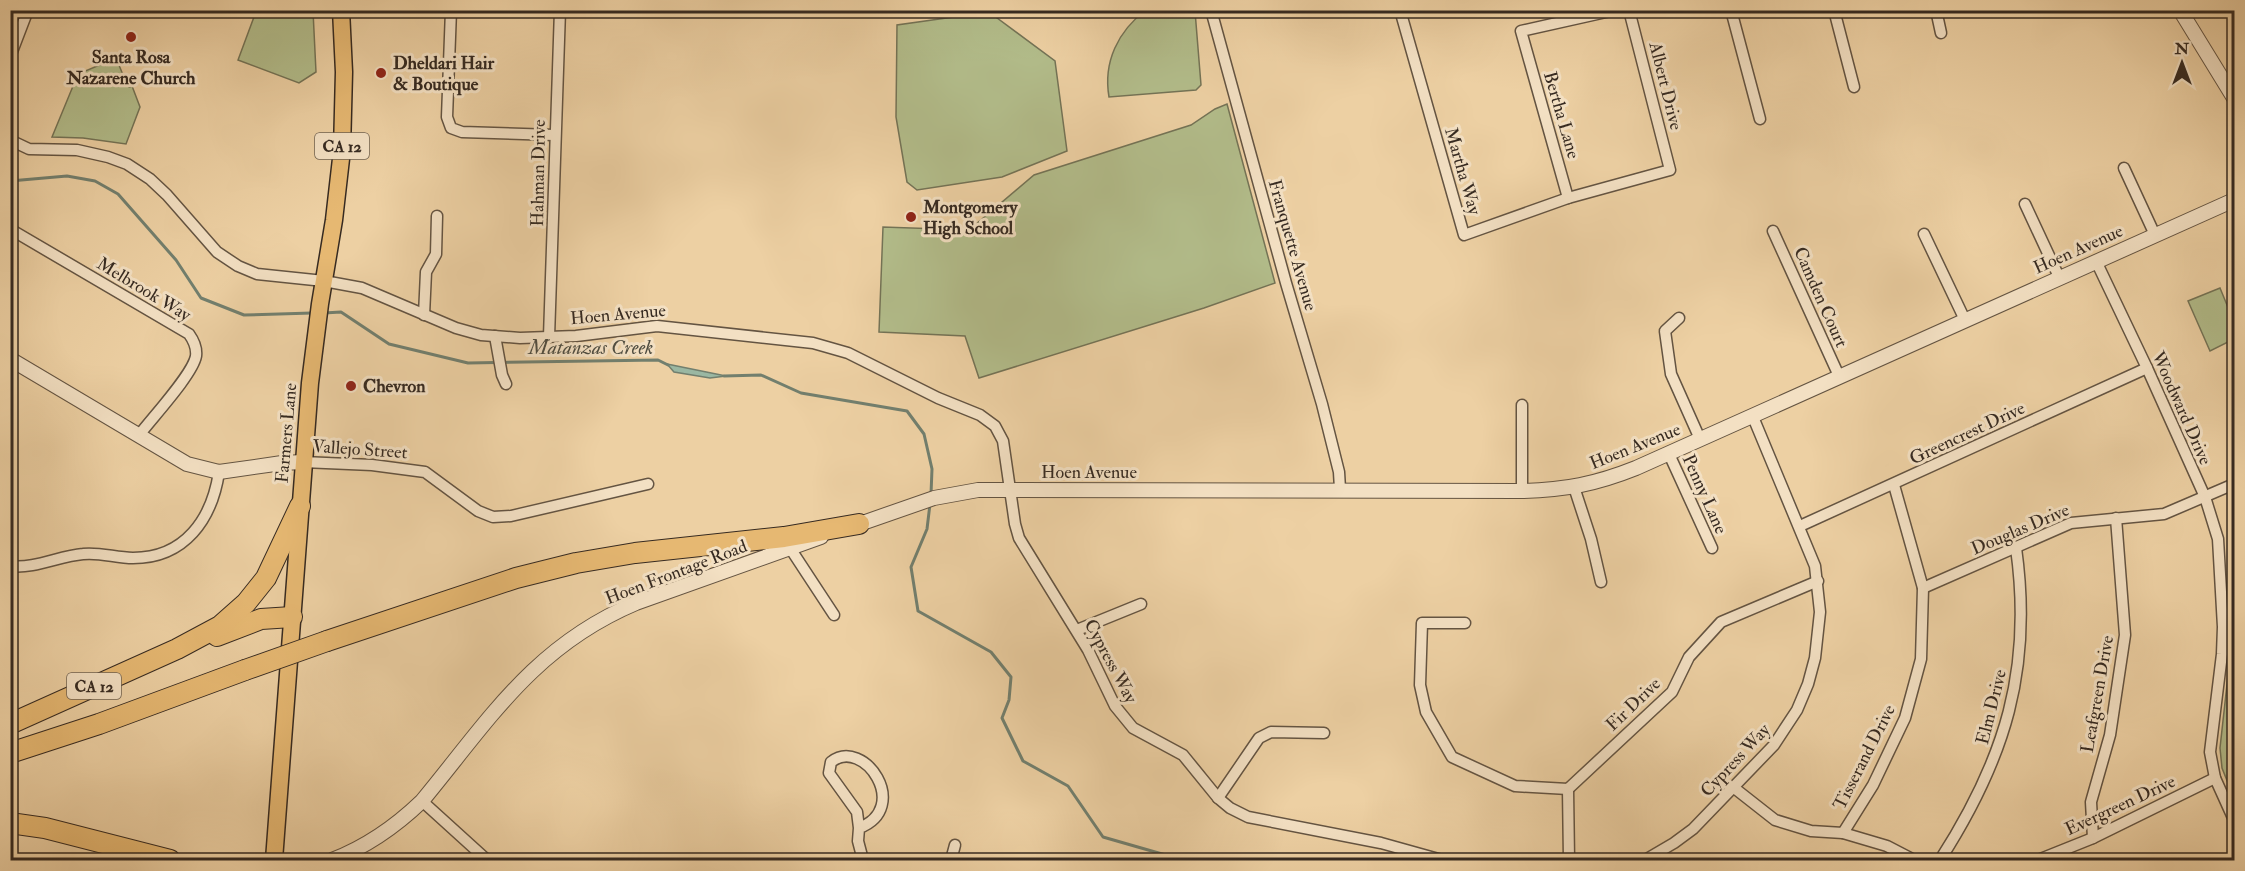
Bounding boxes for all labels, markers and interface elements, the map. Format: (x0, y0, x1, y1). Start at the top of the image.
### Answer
marker: Santa Rosa Nazarene Church (124, 30, 138, 44)
north arrow (2152, 33, 2212, 93)
street label: Albert Drive (1643, 39, 1688, 133)
text: N (2174, 39, 2190, 59)
place label: Santa Rosa Nazarene Church (65, 46, 196, 90)
place label: Dheldari Hair & Boutique (393, 52, 495, 96)
marker: Dheldari Hair & Boutique (374, 66, 388, 80)
street label: Bertha Lane (1538, 69, 1585, 162)
street label: Hahman Drive (526, 119, 551, 227)
street label: Martha Way (1439, 125, 1486, 218)
road number: CA 12 (315, 133, 369, 159)
street label: Franquette Avenue (1263, 177, 1322, 314)
place label: Montgomery High School (922, 196, 1018, 240)
marker: Montgomery High School (904, 210, 918, 224)
street label: Hoen Avenue (2030, 219, 2127, 279)
street label: Camden Court (1788, 243, 1853, 351)
street label: Melbrook Way (92, 252, 196, 327)
street label: Hoen Avenue (569, 299, 667, 330)
water label: Matanzas Creek (528, 335, 653, 360)
street label: Woodward Drive (2146, 347, 2217, 469)
place label: Chevron (363, 375, 426, 398)
marker: Chevron (344, 379, 358, 393)
street label: Farmers Lane (271, 382, 302, 484)
street label: Greencrest Drive (1906, 397, 2029, 470)
street label: Hoen Avenue (1586, 418, 1684, 475)
street label: Vallejo Street (312, 435, 408, 464)
street label: Penny Lane (1677, 451, 1733, 538)
street label: Hoen Avenue (1041, 461, 1137, 484)
street label: Douglas Drive (1968, 498, 2073, 560)
street label: Hoen Frontage Road (602, 535, 751, 610)
street label: Cypress Way (1079, 615, 1143, 708)
street label: Leafgreen Drive (2076, 633, 2119, 754)
street label: Elm Drive (1971, 667, 2012, 747)
street label: Fir Drive (1601, 672, 1666, 736)
road number: CA 12 (67, 673, 121, 699)
street label: Tisserand Drive (1828, 700, 1901, 814)
street label: Cypress Way (1696, 718, 1776, 802)
street label: Evergreen Drive (2061, 770, 2180, 841)

